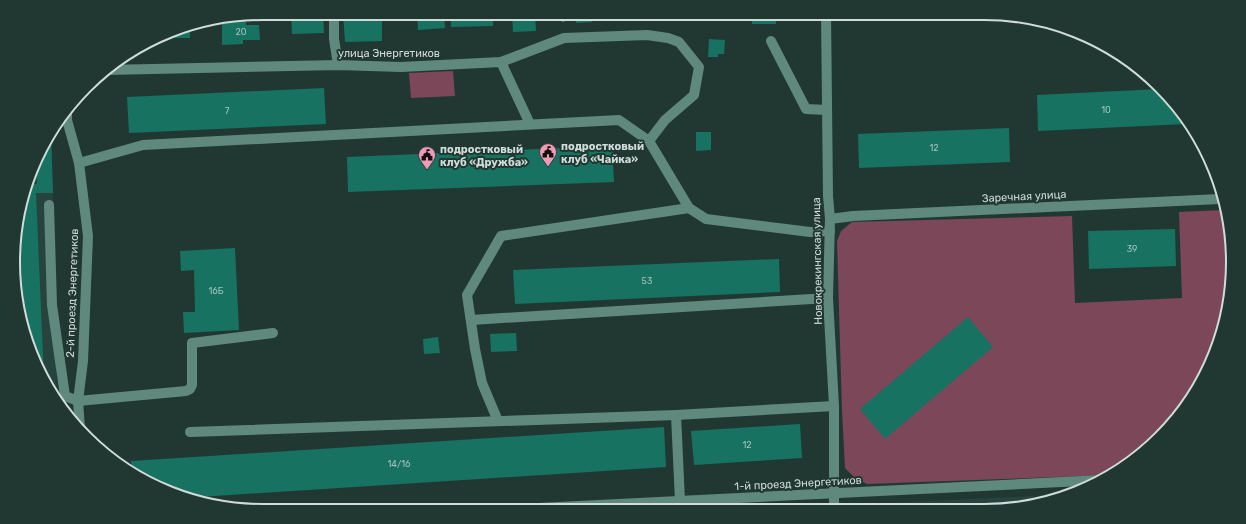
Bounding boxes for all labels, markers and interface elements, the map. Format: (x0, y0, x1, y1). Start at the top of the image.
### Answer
house number: 20 (236, 27, 247, 37)
street label: улица Энергетиков (338, 47, 440, 60)
house number: 10 (1101, 105, 1111, 115)
house number: 7 (225, 106, 230, 116)
place label: подростковый клуб «Чайка» (561, 140, 644, 166)
public building icon: подростковый клуб «Чайка» (538, 142, 558, 167)
place label: подростковый клуб «Дружба» (440, 143, 528, 169)
house number: 12 (929, 143, 939, 153)
public building icon: подростковый клуб «Дружба» (417, 145, 437, 170)
street label: Заречная улица (981, 188, 1067, 205)
street label: Новокрекингская улица (810, 197, 825, 325)
street label: 2-й проезд Энергетиков (64, 228, 81, 358)
house number: 39 (1127, 244, 1137, 254)
house number: 53 (642, 276, 652, 286)
house number: 16Б (208, 286, 224, 296)
house number: 12 (742, 440, 752, 450)
house number: 14/16 (387, 459, 411, 469)
street label: 1-й проезд Энергетиков (734, 474, 862, 493)

